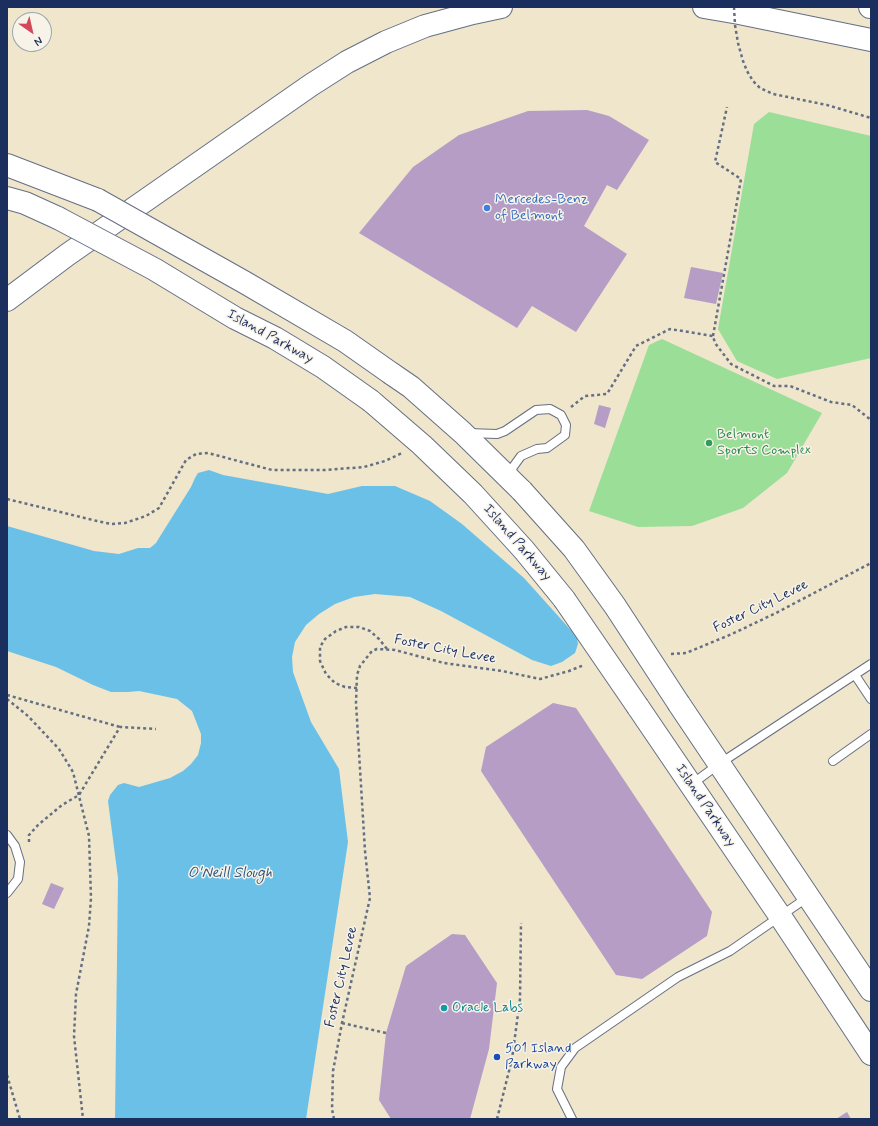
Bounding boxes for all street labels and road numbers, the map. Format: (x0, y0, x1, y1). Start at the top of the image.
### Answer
street label: Island Parkway (224, 306, 316, 368)
street label: Island Parkway (479, 501, 555, 585)
street label: Foster City Levee (711, 577, 811, 637)
street label: Foster City Levee (393, 632, 497, 668)
street label: Island Parkway (671, 761, 739, 851)
street label: Foster City Levee (322, 925, 362, 1029)

